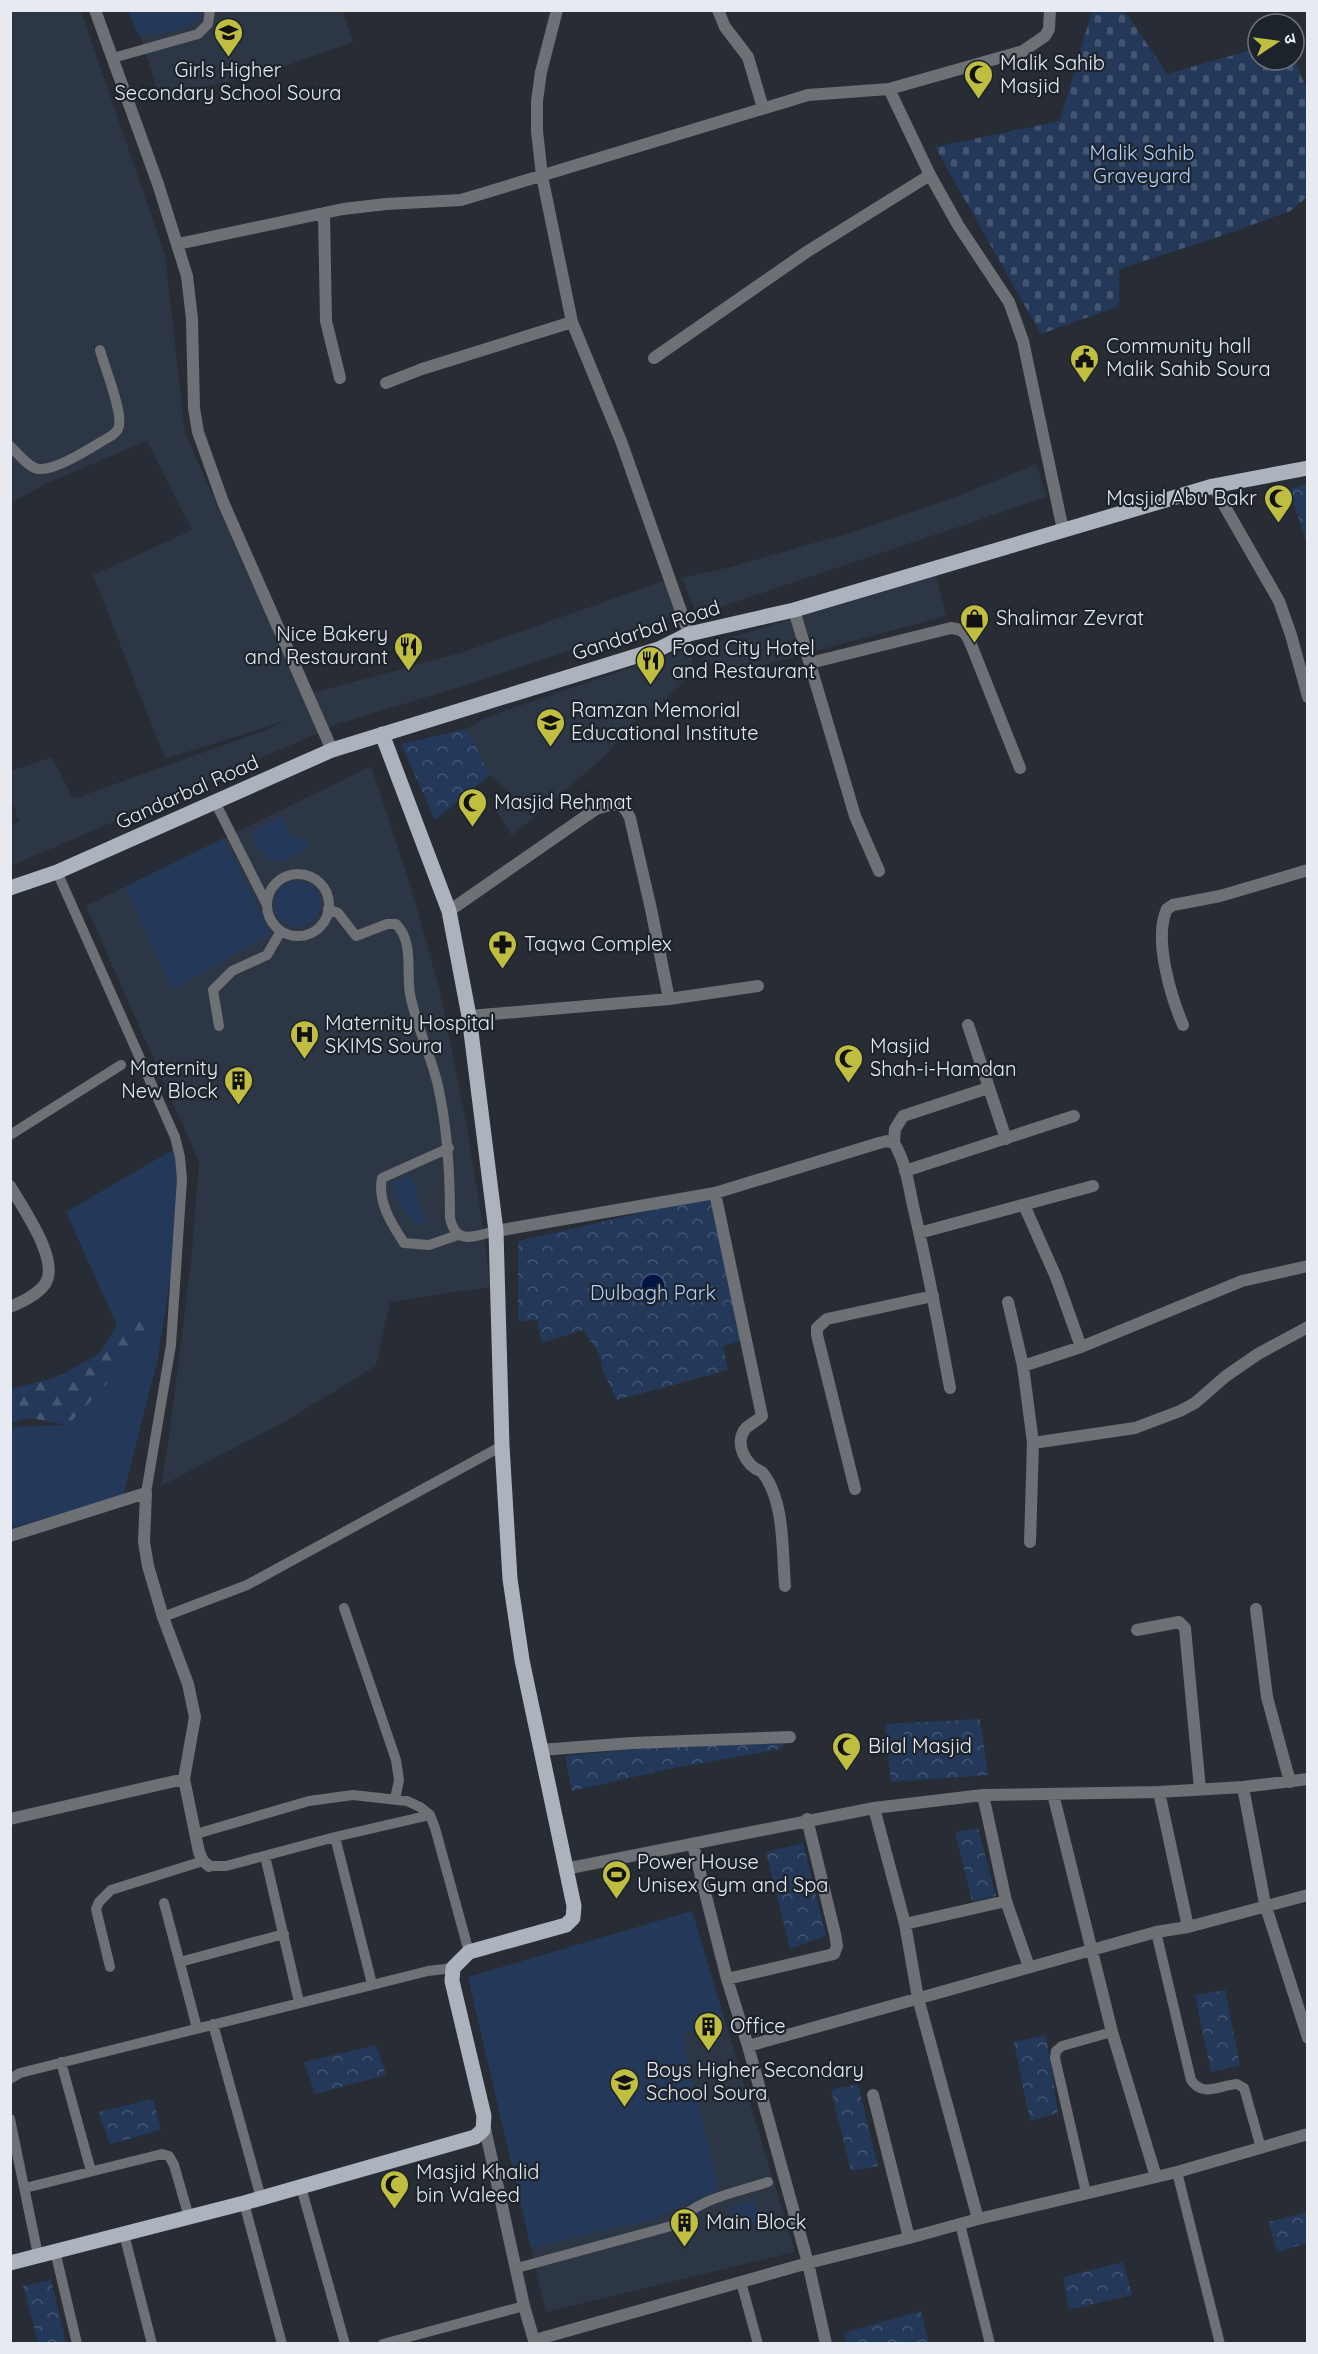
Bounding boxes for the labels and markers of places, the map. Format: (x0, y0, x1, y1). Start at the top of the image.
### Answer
school or university icon: Girls Higher Secondary School Soura (212, 16, 244, 58)
place label: Malik Sahib Masjid (1000, 50, 1105, 98)
place label: Girls Higher Secondary School Soura (115, 57, 341, 105)
mosque icon: Malik Sahib Masjid (963, 58, 995, 100)
place label: Community hall Malik Sahib Soura (1106, 333, 1271, 381)
public building icon: Community hall Malik Sahib Soura (1069, 342, 1101, 384)
mosque icon: Masjid Abu Bakr (1262, 482, 1294, 524)
place label: Masjid Abu Bakr (1106, 485, 1257, 510)
shop icon: Shalimar Zevrat (959, 602, 991, 644)
place label: Shalimar Zevrat (996, 605, 1144, 630)
place label: Nice Bakery and Restaurant (245, 621, 388, 669)
restaurant icon: Nice Bakery and Restaurant (393, 630, 425, 672)
place label: Food City Hotel and Restaurant (672, 635, 815, 683)
restaurant icon: Food City Hotel and Restaurant (635, 644, 667, 686)
place label: Ramzan Memorial Educational Institute (571, 697, 759, 745)
school or university icon: Ramzan Memorial Educational Institute (534, 706, 566, 748)
mosque icon: Masjid Rehmat (457, 786, 489, 828)
place label: Masjid Rehmat (494, 789, 633, 814)
pharmacy icon: Taqwa Complex (487, 928, 519, 970)
place label: Taqwa Complex (524, 931, 672, 956)
place label: Maternity Hospital SKIMS Soura (325, 1010, 495, 1058)
hospital icon: Maternity Hospital SKIMS Soura (288, 1018, 320, 1060)
place label: Masjid Shah-i-Hamdan (870, 1033, 1017, 1081)
mosque icon: Masjid Shah-i-Hamdan (833, 1042, 865, 1084)
place label: Maternity New Block (121, 1055, 218, 1103)
building icon: Maternity New Block (223, 1064, 255, 1106)
mosque icon: Bilal Masjid (831, 1730, 863, 1772)
place label: Bilal Masjid (868, 1733, 972, 1758)
place label: Power House Unisex Gym and Spa (637, 1849, 828, 1897)
sports icon: Power House Unisex Gym and Spa (600, 1858, 632, 1900)
building icon: Office (693, 2010, 725, 2052)
place label: Office (730, 2013, 786, 2038)
place label: Boys Higher Secondary School Soura (646, 2057, 864, 2105)
school or university icon: Boys Higher Secondary School Soura (609, 2066, 641, 2108)
place label: Masjid Khalid bin Waleed (416, 2159, 539, 2207)
mosque icon: Masjid Khalid bin Waleed (379, 2168, 411, 2210)
building icon: Main Block (669, 2206, 701, 2248)
place label: Main Block (706, 2209, 806, 2234)

